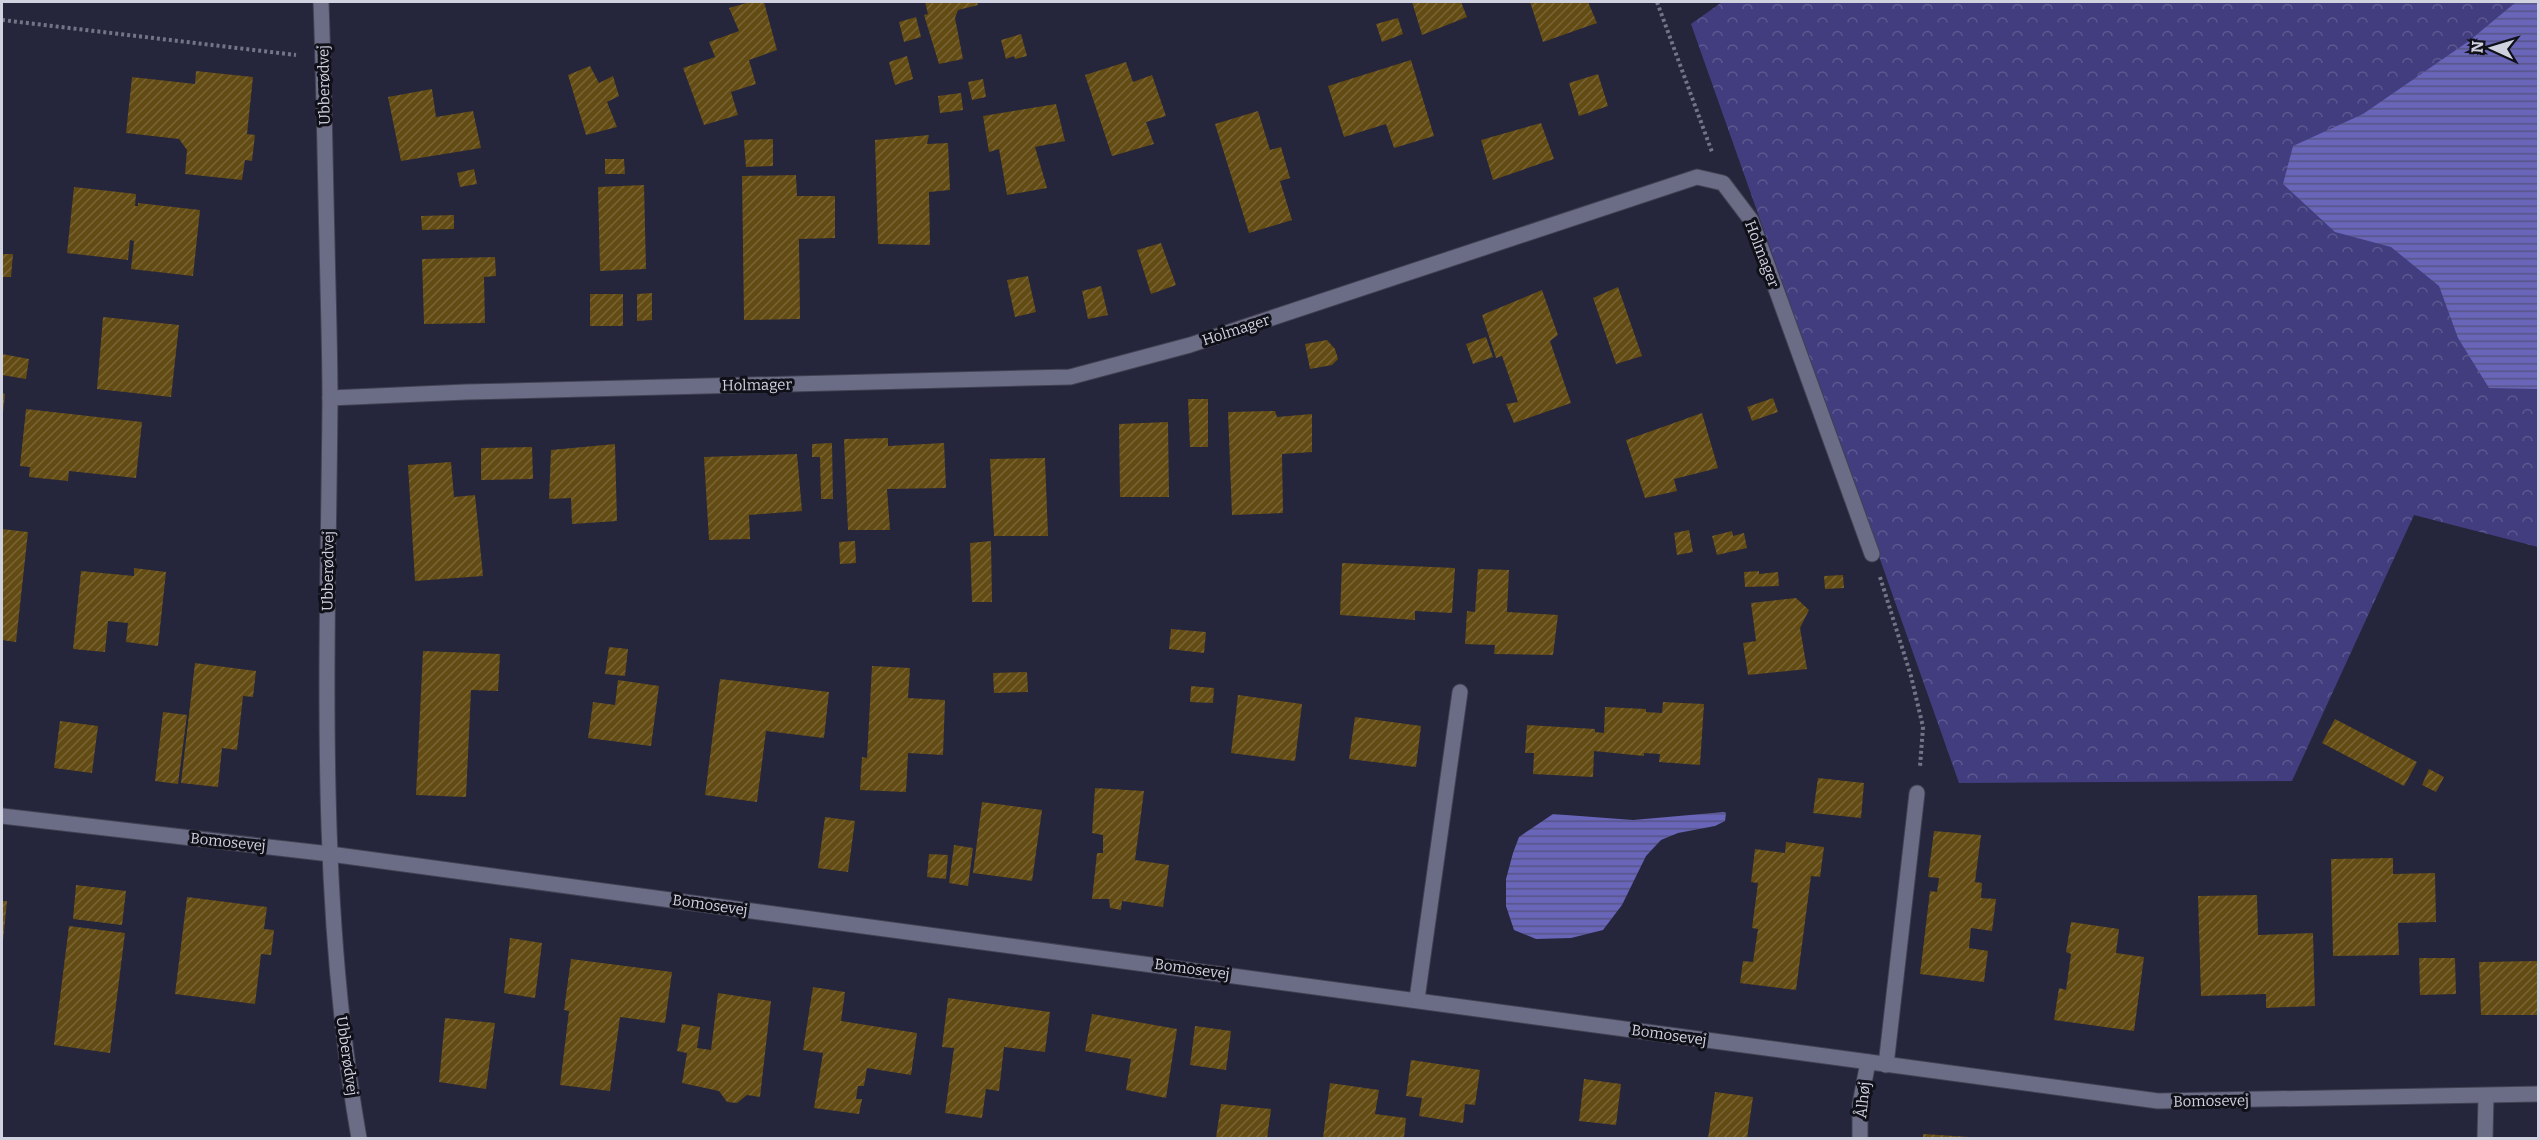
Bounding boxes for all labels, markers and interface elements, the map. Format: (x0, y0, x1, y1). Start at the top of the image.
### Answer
north arrow (2462, 18, 2522, 78)
text: N (2468, 40, 2487, 54)
street label: Ubberødvej (314, 45, 334, 125)
street label: Holmager (1741, 218, 1783, 290)
street label: Holmager (1200, 310, 1273, 349)
street label: Holmager (722, 375, 793, 395)
street label: Ubberødvej (318, 531, 338, 611)
street label: Bomosevej (189, 829, 267, 855)
street label: Bomosevej (671, 891, 749, 919)
street label: Bomosevej (1153, 955, 1231, 983)
street label: Ubberødvej (333, 1015, 361, 1097)
street label: Bomosevej (1630, 1021, 1708, 1049)
street label: Ålhøj (1852, 1081, 1874, 1119)
street label: Bomosevej (2173, 1091, 2249, 1111)

